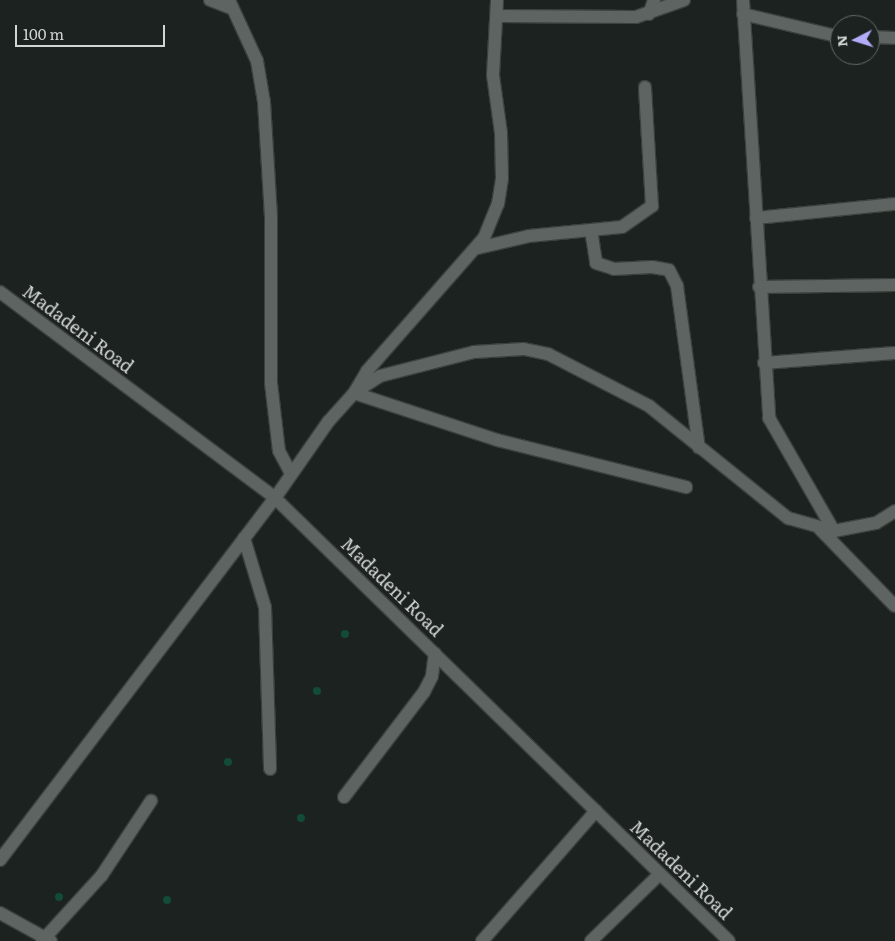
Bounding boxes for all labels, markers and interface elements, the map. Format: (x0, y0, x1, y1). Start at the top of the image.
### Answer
scale bar (18, 15, 168, 47)
north arrow (830, 15, 880, 65)
text: 100 m (23, 22, 64, 45)
text: N (831, 34, 852, 48)
street label: Madadeni Road (18, 280, 138, 378)
street label: Madadeni Road (337, 533, 447, 641)
street label: Madadeni Road (626, 816, 736, 924)

